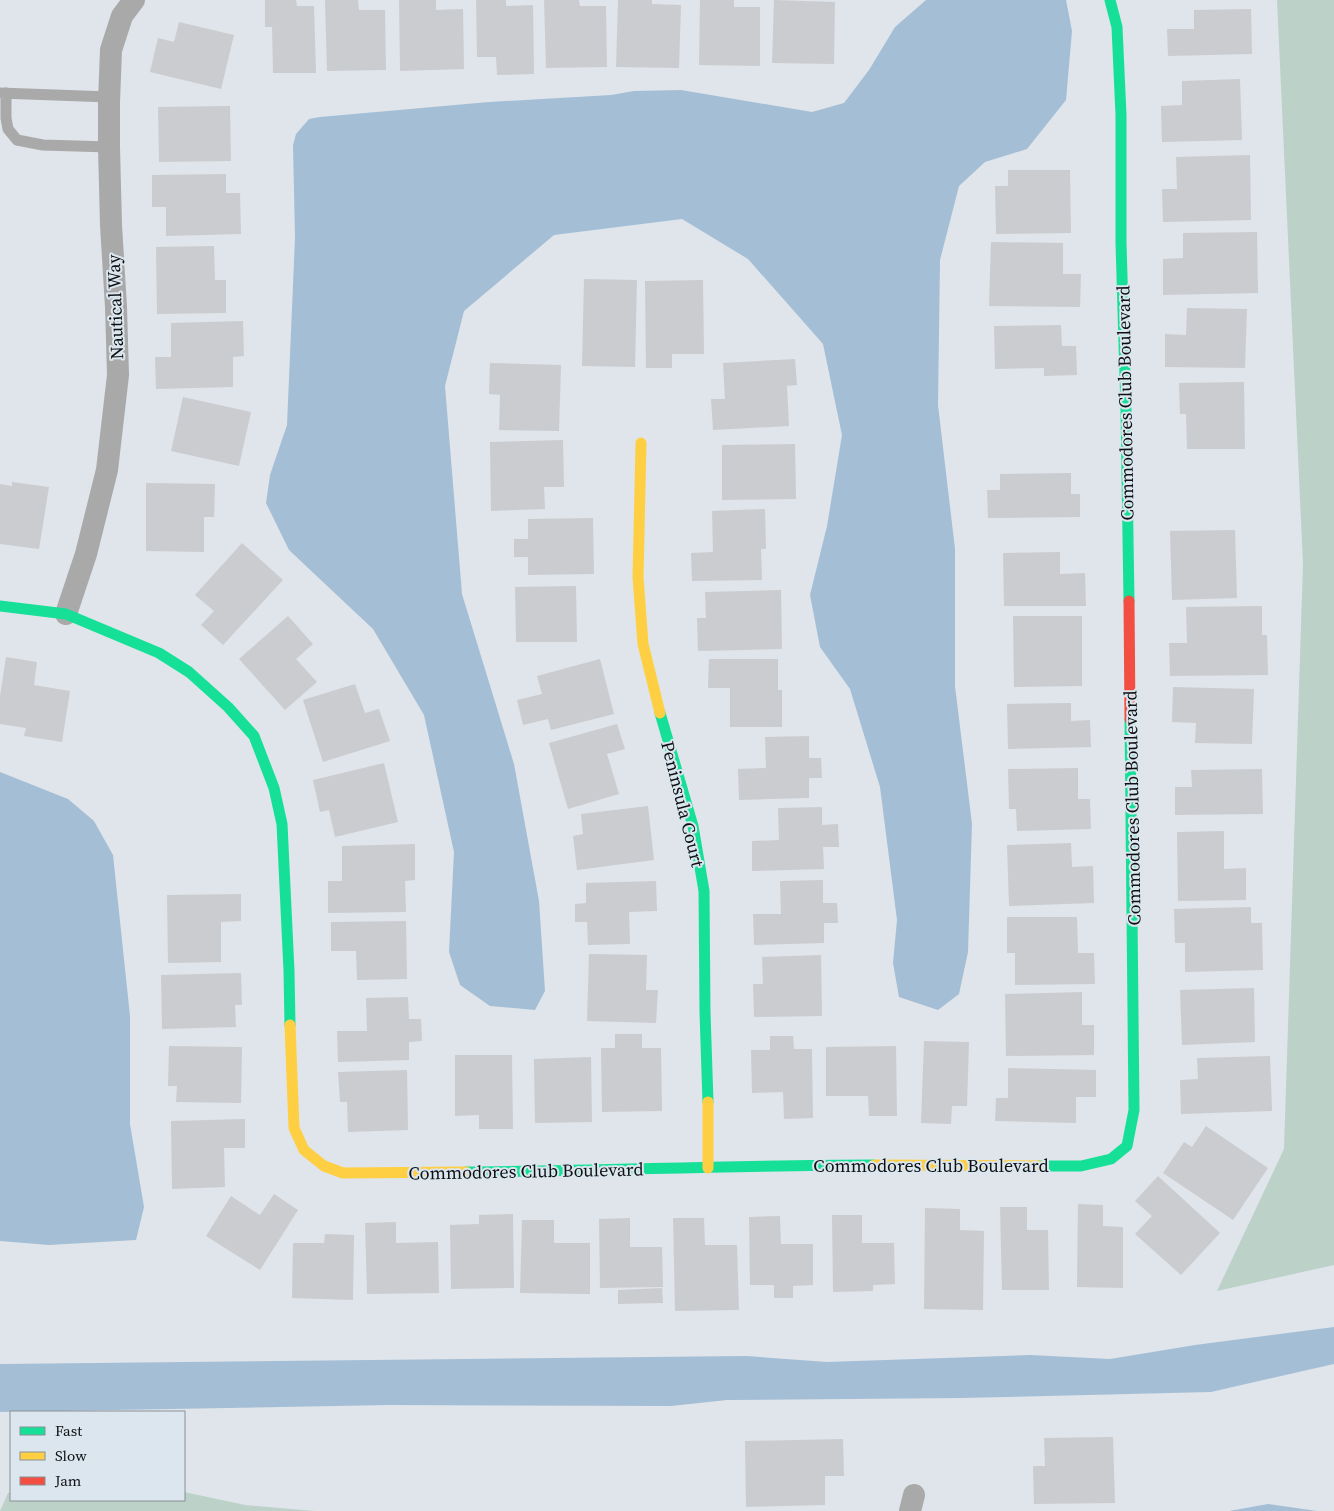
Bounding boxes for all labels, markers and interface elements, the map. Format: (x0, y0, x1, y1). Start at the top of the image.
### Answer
street label: Nautical Way (101, 253, 129, 360)
street label: Commodores Club Boulevard (1110, 285, 1140, 521)
street label: Commodores Club Boulevard (1117, 690, 1147, 926)
street label: Peninsula Court (655, 738, 711, 870)
street label: Commodores Club Boulevard (813, 1153, 1049, 1178)
street label: Commodores Club Boulevard (408, 1156, 644, 1186)
legend (10, 1411, 185, 1501)
text: Fast (55, 1420, 82, 1441)
text: Slow (55, 1445, 87, 1466)
text: Jam (54, 1470, 82, 1491)

